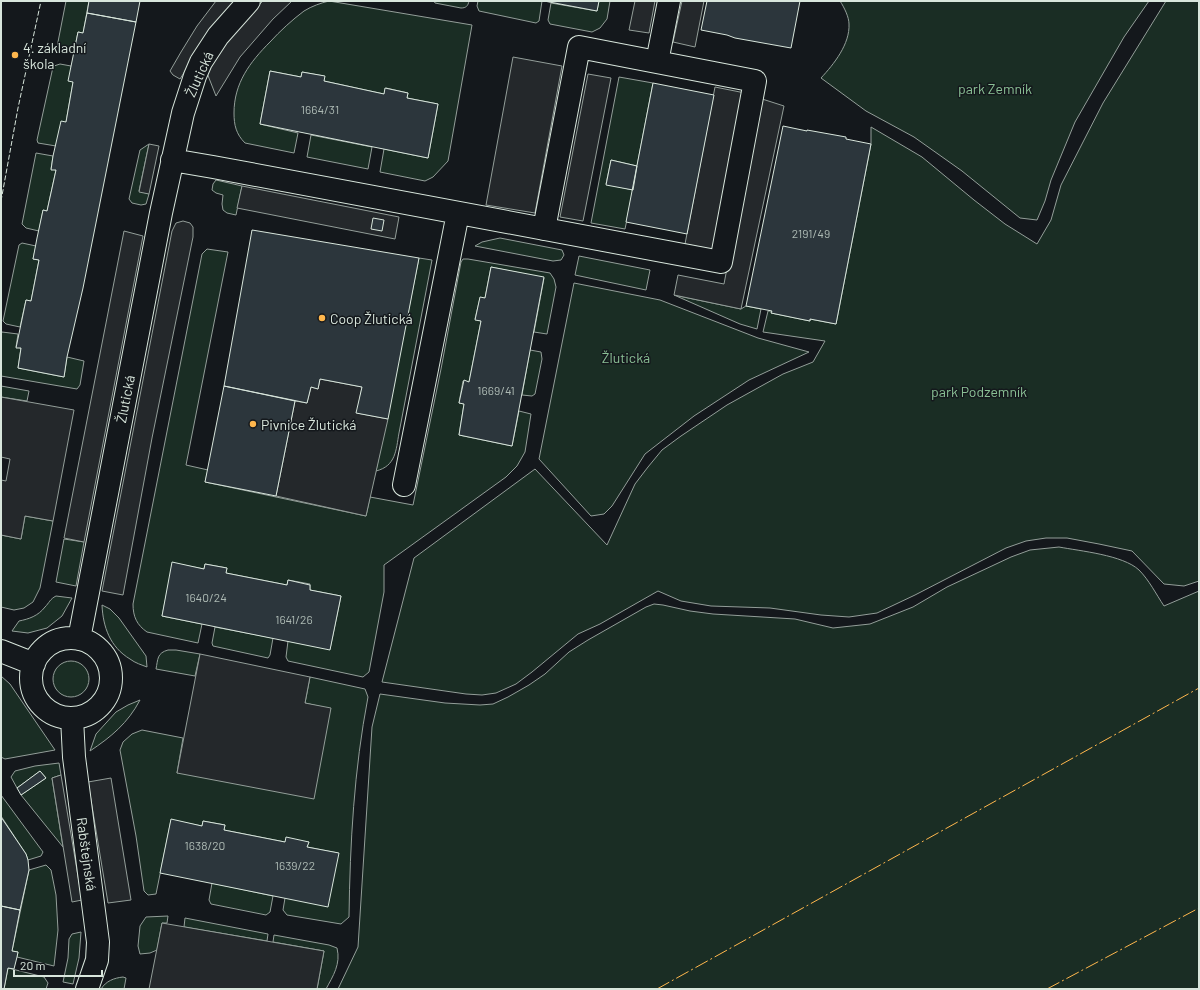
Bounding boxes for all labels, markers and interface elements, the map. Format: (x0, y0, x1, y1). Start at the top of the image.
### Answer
place label: 4. základní škola (23, 39, 86, 72)
street label: Žlutická (181, 48, 217, 100)
marker: 4. základní škola (10, 50, 20, 60)
park label: park Zemník (958, 80, 1032, 97)
house number: 1664/31 (301, 102, 339, 116)
house number: 2191/49 (792, 226, 830, 240)
place label: Coop Žlutická (330, 310, 413, 327)
marker: Coop Žlutická (317, 313, 327, 323)
park label: Žlutická (602, 349, 650, 366)
street label: Žlutická (112, 374, 138, 424)
house number: 1669/41 (477, 383, 515, 397)
park label: park Podzemník (931, 383, 1027, 400)
place label: Pivnice Žlutická (261, 416, 357, 433)
marker: Pivnice Žlutická (248, 419, 258, 429)
house number: 1640/24 (185, 590, 227, 604)
house number: 1641/26 (275, 612, 313, 626)
street label: Rabštejnská (73, 816, 101, 892)
house number: 1638/20 (185, 838, 225, 852)
house number: 1639/22 (275, 858, 315, 872)
scale bar (14, 952, 102, 978)
text: 20 m (20, 958, 46, 972)

